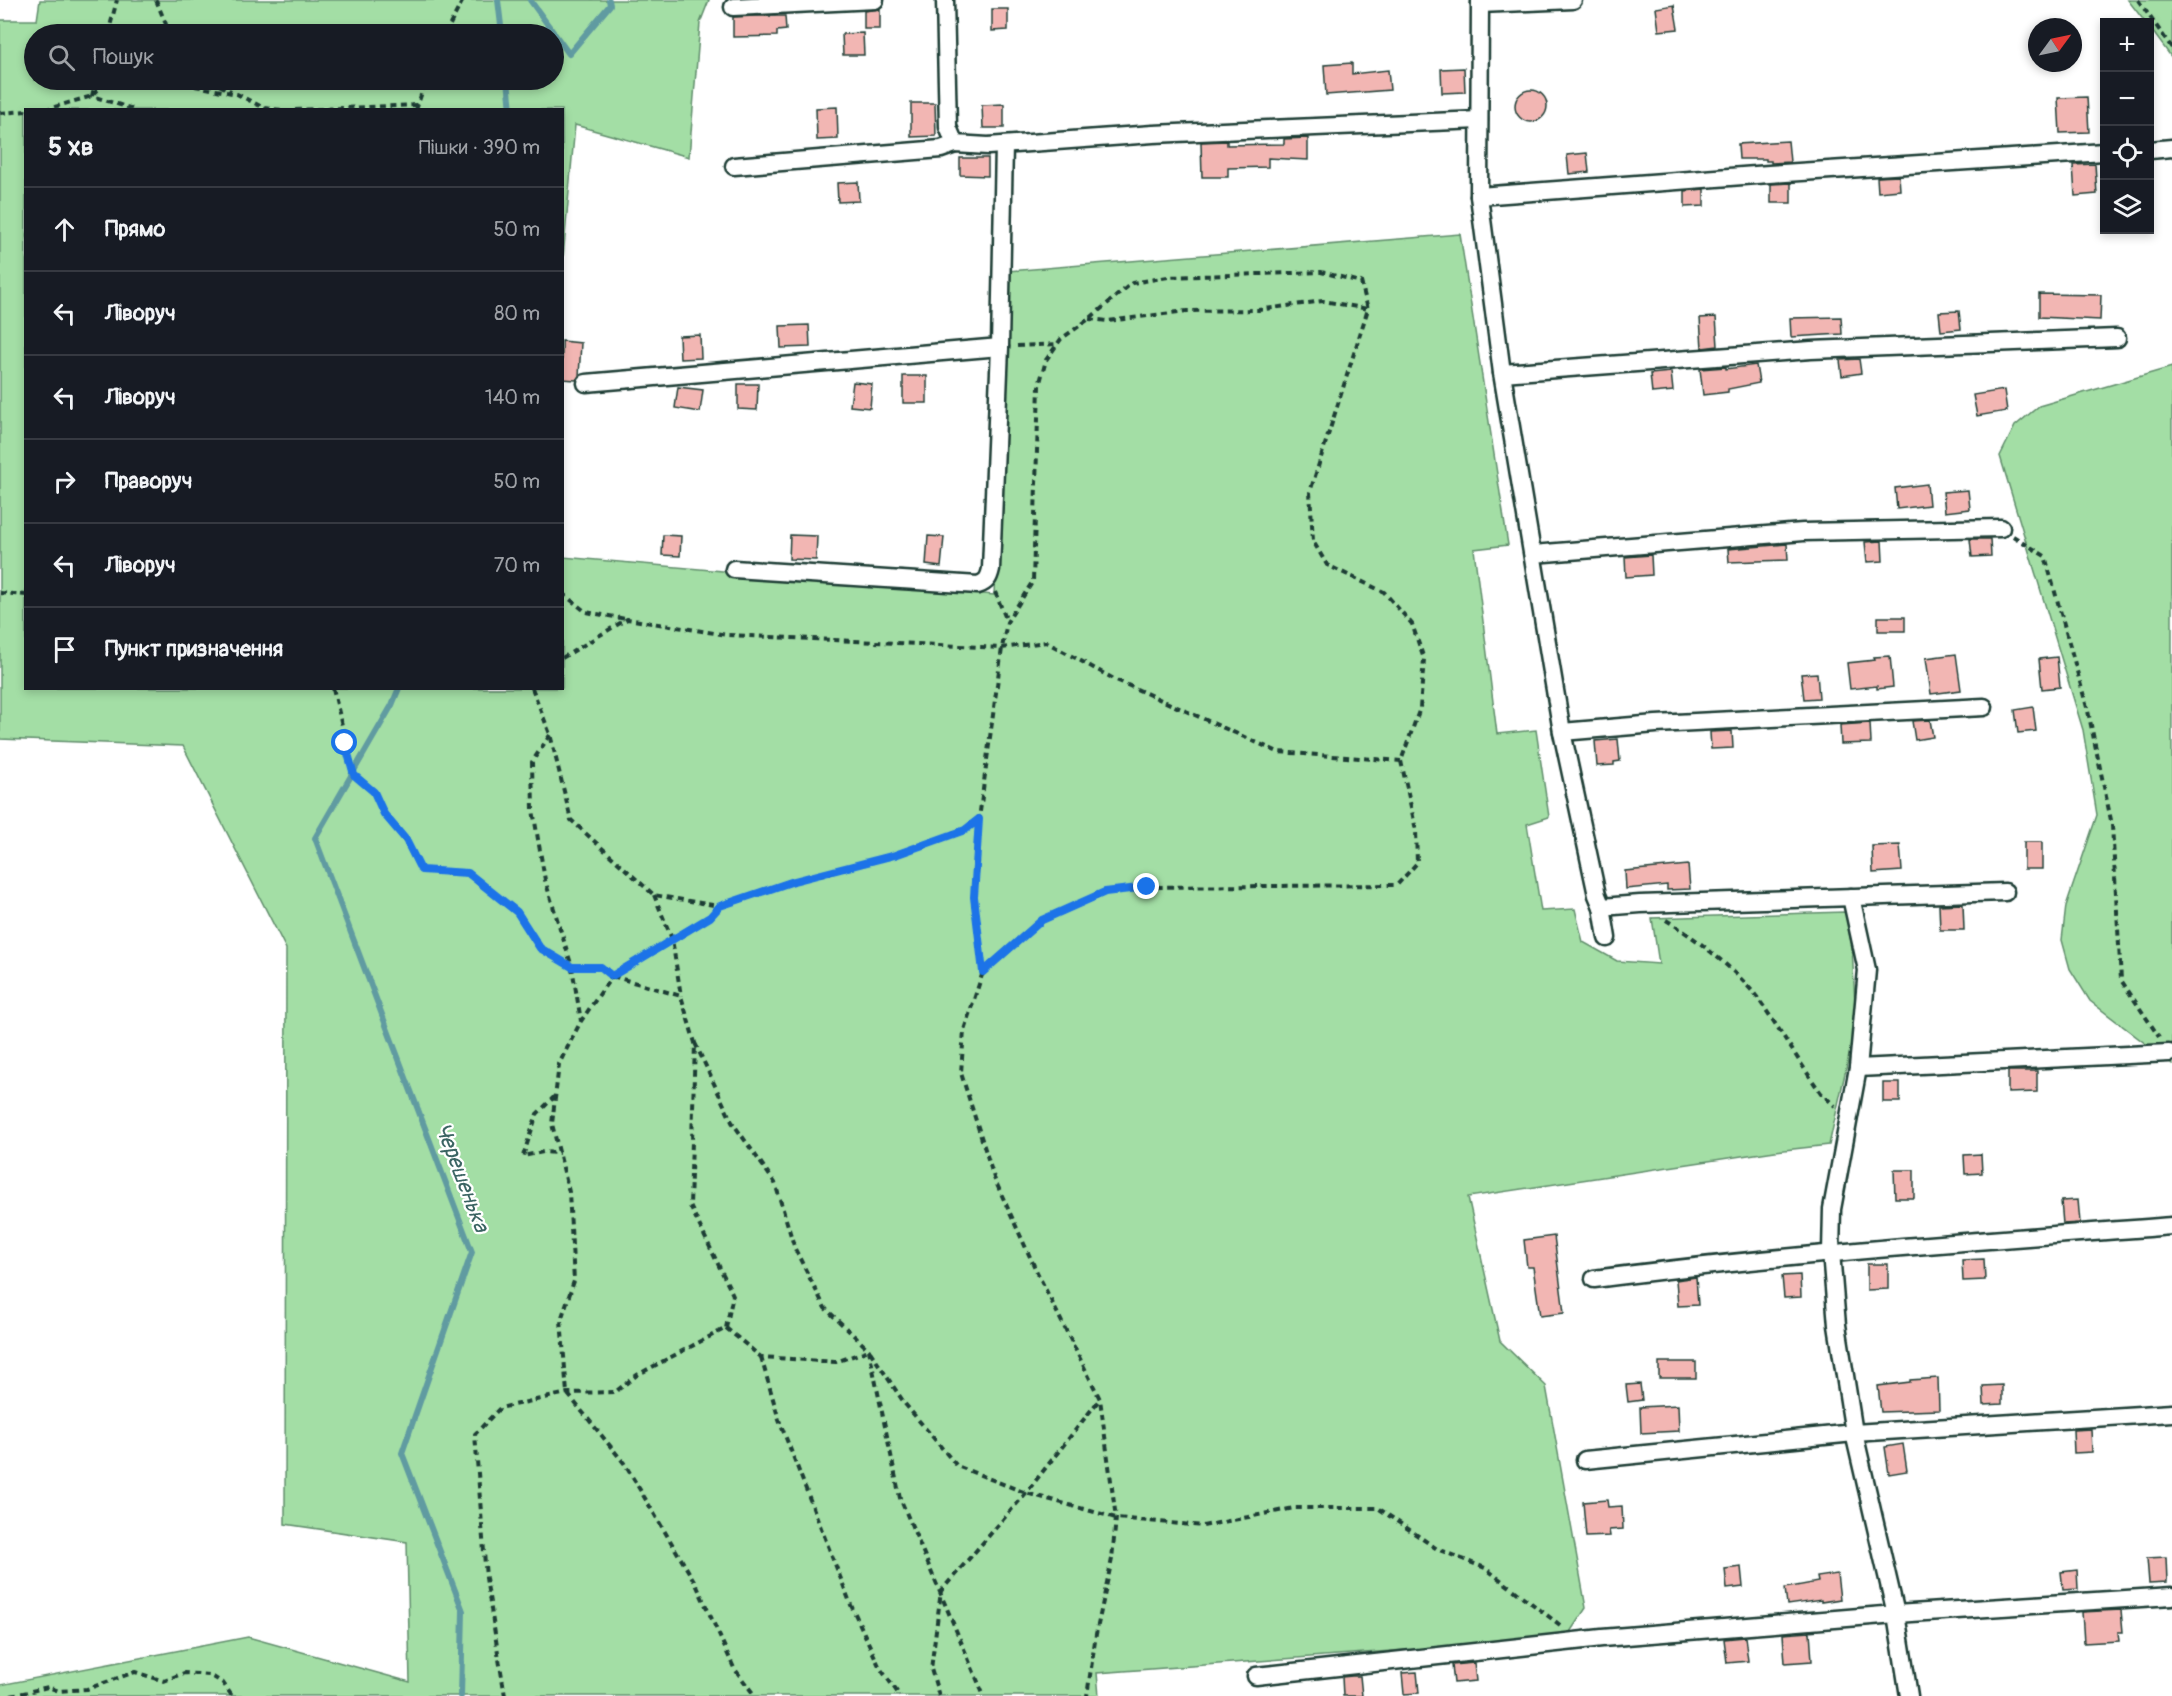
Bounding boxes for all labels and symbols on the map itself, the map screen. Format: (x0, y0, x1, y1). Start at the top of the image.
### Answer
north arrow (2028, 18, 2082, 72)
route start (331, 729, 357, 755)
route end (1133, 873, 1159, 899)
water label: Черешенька (428, 1119, 496, 1237)

